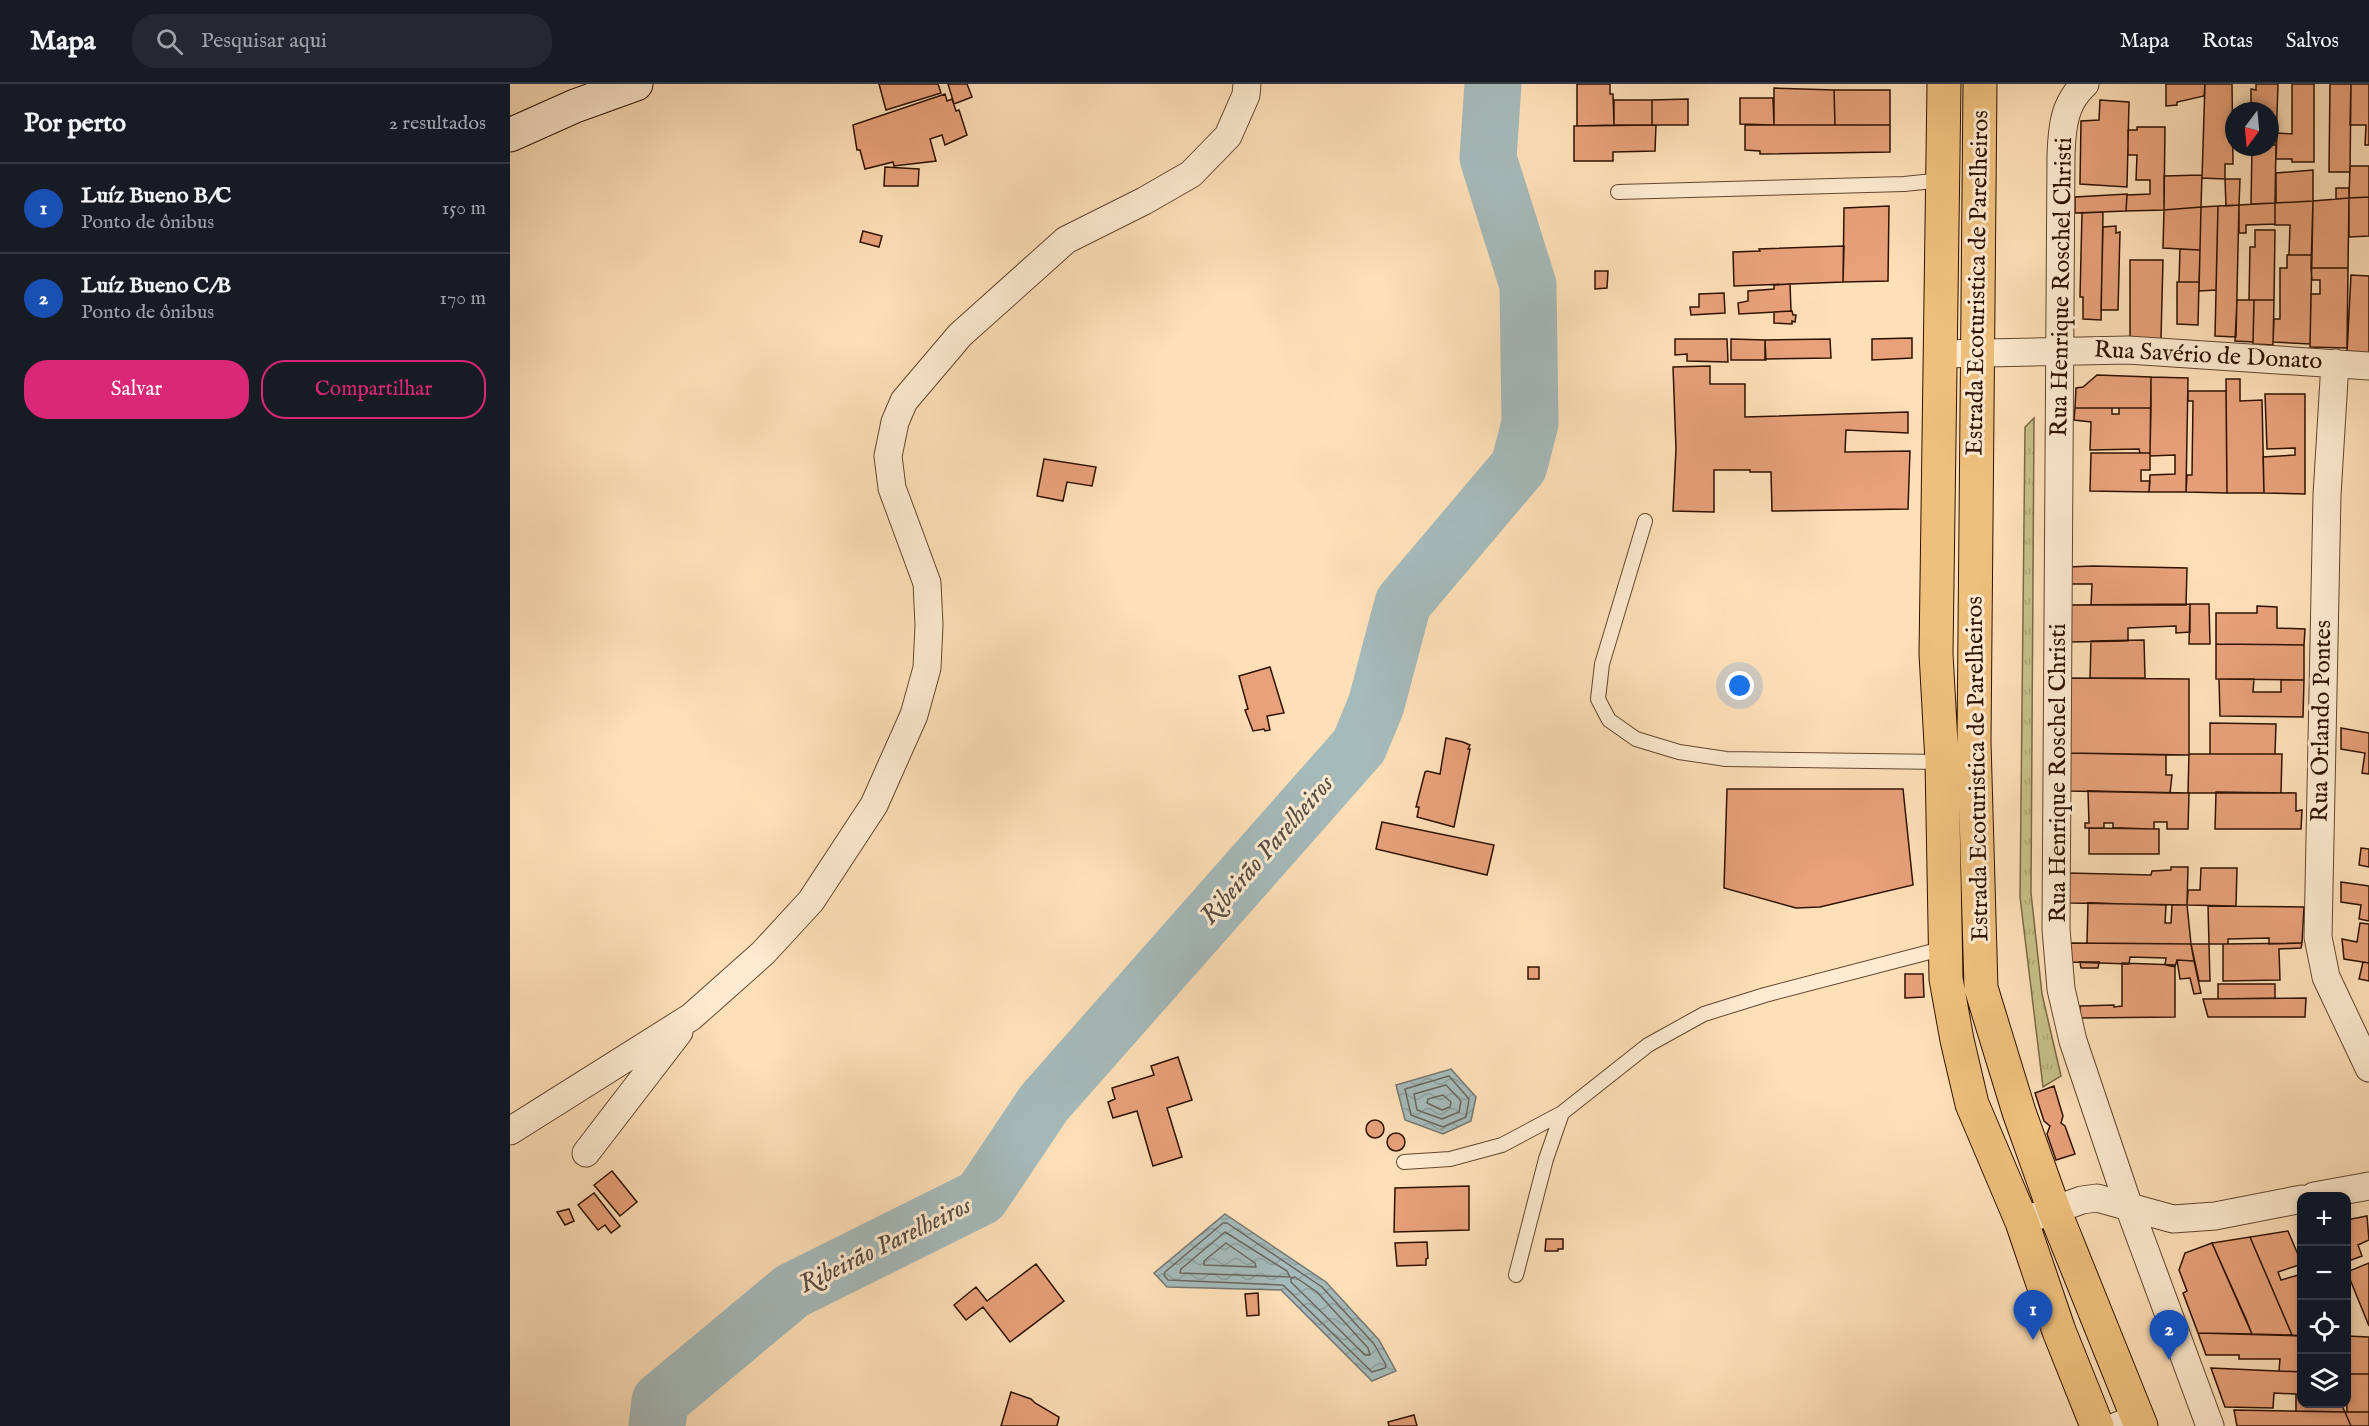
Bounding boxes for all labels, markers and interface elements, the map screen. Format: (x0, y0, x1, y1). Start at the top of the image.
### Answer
search box (132, 14, 552, 68)
text: Mapa (30, 24, 96, 59)
icon: search (153, 25, 186, 58)
text: Pesquisar aqui (201, 27, 327, 55)
text: Mapa (2120, 28, 2169, 55)
text: Rotas (2202, 28, 2253, 55)
text: Salvos (2286, 28, 2339, 55)
north arrow (2225, 102, 2279, 156)
text: Por perto (24, 107, 126, 140)
street label: Estrada Ecoturistica de Parelheiros (1959, 110, 1997, 456)
text: 2 resultados (389, 111, 486, 136)
street label: Rua Henrique Roschel Christi (2044, 137, 2080, 437)
text: Luíz Bueno B/C (81, 182, 231, 210)
text: 1 (40, 196, 47, 221)
text: 150 m (442, 196, 486, 221)
text: Ponto de ônibus (81, 210, 214, 235)
text: Luíz Bueno C/B (81, 272, 231, 300)
text: 2 (39, 286, 48, 311)
text: 170 m (440, 286, 486, 311)
text: Ponto de ônibus (81, 300, 214, 325)
street label: Rua Savério de Donato (2093, 335, 2323, 377)
button: Salvar (24, 360, 249, 419)
button: Compartilhar (261, 360, 486, 419)
street label: Estrada Ecoturistica de Parelheiros (1959, 596, 1997, 942)
street label: Rua Orlando Pontes (2305, 620, 2339, 822)
street label: Rua Henrique Roschel Christi (2043, 623, 2074, 923)
your location (1725, 671, 1754, 700)
water label: Ribeirão Parelheiros (1193, 768, 1341, 932)
water label: Ribeirão Parelheiros (793, 1189, 977, 1301)
map controls (2297, 1192, 2351, 1408)
button: + (2297, 1192, 2351, 1246)
button: − (2297, 1246, 2351, 1300)
pin: 1 (2014, 1290, 2053, 1340)
button: locate (2297, 1300, 2351, 1354)
pin: 2 (2150, 1310, 2188, 1360)
button: layers (2297, 1354, 2351, 1408)

